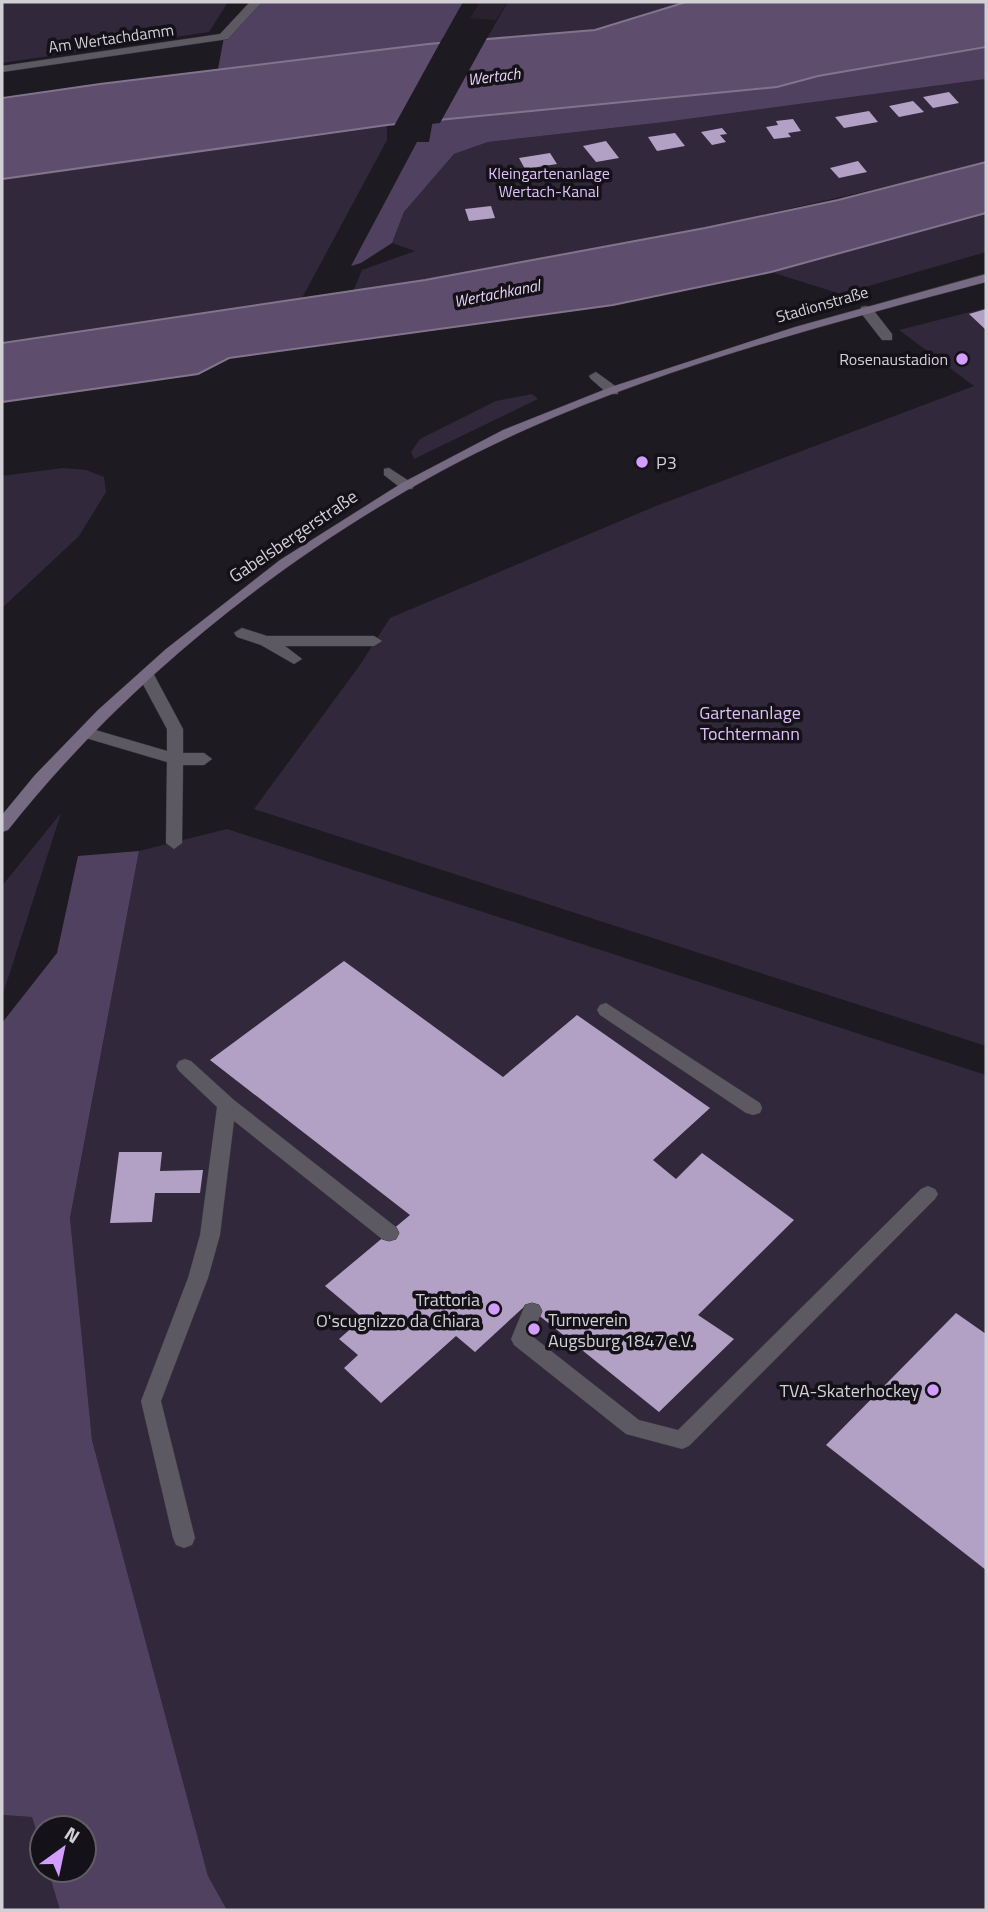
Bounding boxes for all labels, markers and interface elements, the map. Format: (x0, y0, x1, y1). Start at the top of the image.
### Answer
street label: Am Wertachdamm (47, 17, 175, 59)
water label: Wertach (466, 61, 523, 91)
park label: Kleingartenanlage Wertach-Kanal (488, 161, 610, 203)
water label: Wertachkanal (452, 273, 544, 313)
street label: Stadionstraße (773, 279, 871, 329)
place label: Rosenaustadion (839, 347, 948, 371)
marker: Rosenaustadion (954, 351, 970, 367)
place label: P3 (656, 449, 677, 476)
marker: P3 (634, 454, 650, 470)
street label: Gabelsbergerstraße (223, 483, 363, 589)
park label: Gartenanlage Tochtermann (699, 699, 801, 747)
place label: Trattoria O'scugnizzo da Chiara (316, 1286, 480, 1334)
marker: Trattoria O'scugnizzo da Chiara (486, 1301, 502, 1317)
place label: Turnverein Augsburg 1847 e.V. (548, 1306, 694, 1354)
marker: Turnverein Augsburg 1847 e.V. (526, 1321, 542, 1337)
place label: TVA-Skaterhockey (780, 1377, 919, 1404)
marker: TVA-Skaterhockey (925, 1382, 941, 1398)
north arrow (28, 1814, 98, 1884)
text: N (59, 1819, 86, 1850)

